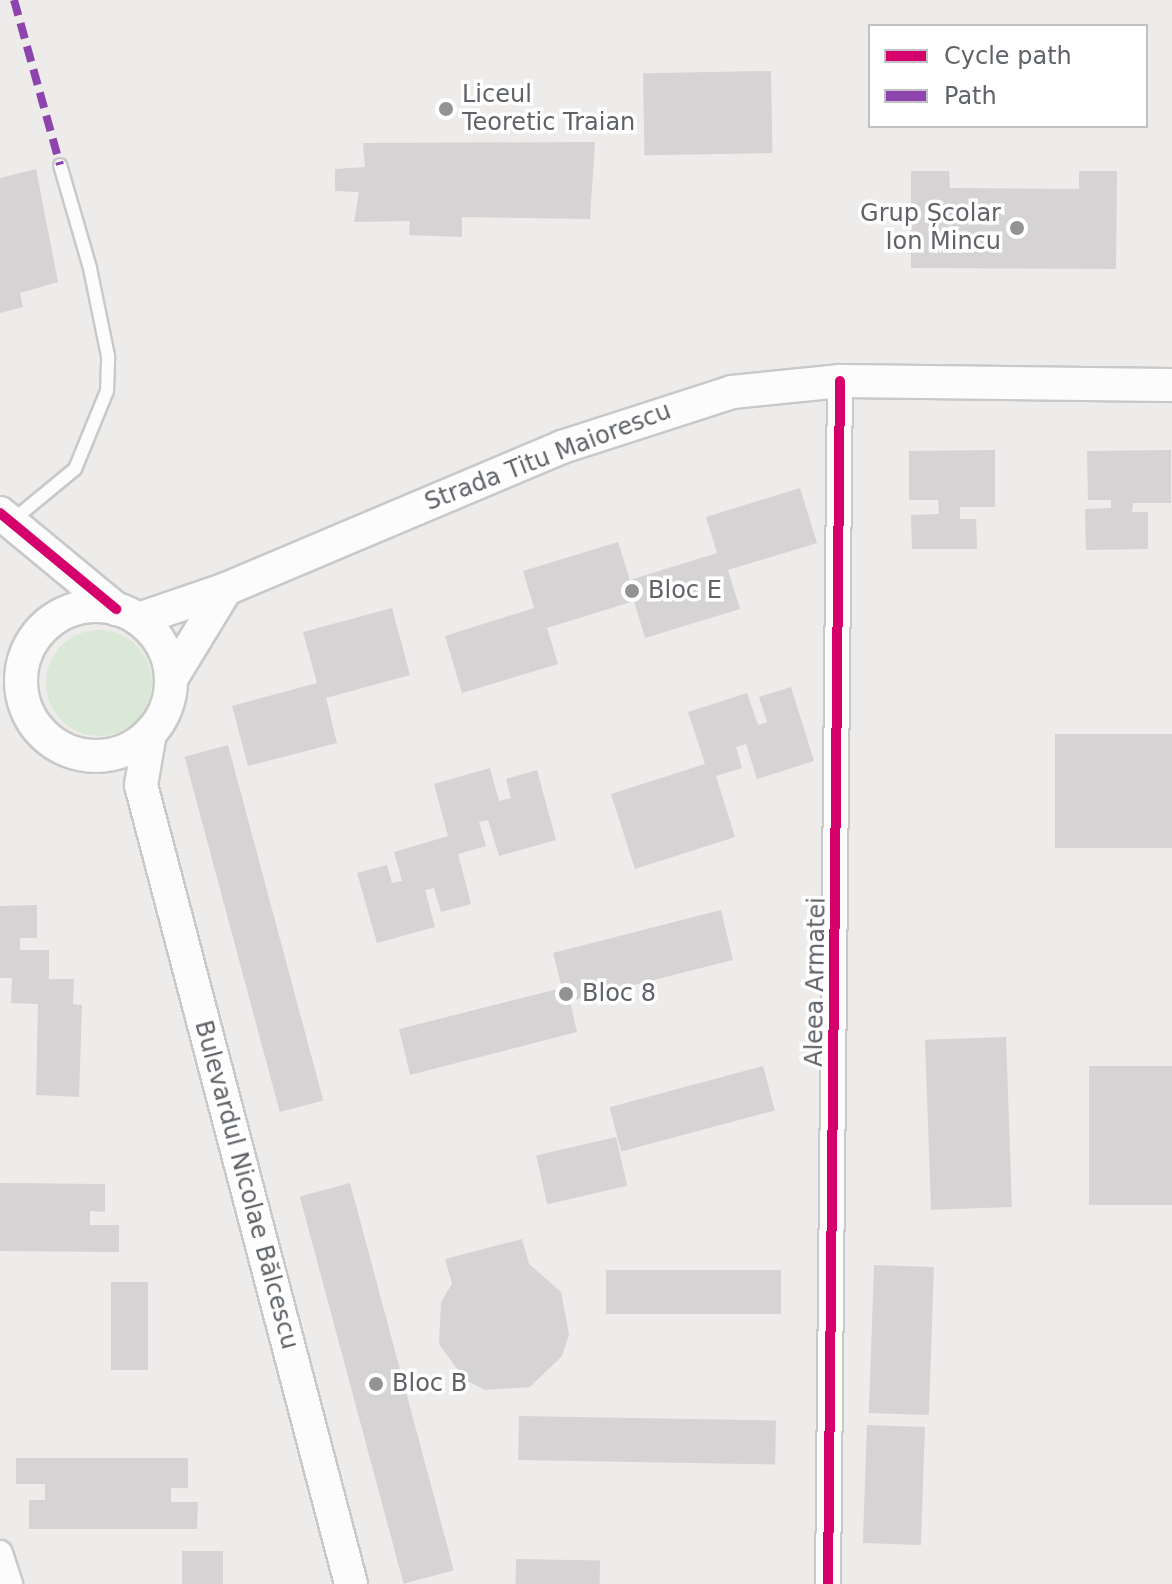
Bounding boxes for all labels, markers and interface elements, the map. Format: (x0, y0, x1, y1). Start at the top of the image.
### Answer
legend (868, 24, 1148, 128)
text: Cycle path (944, 42, 1072, 70)
place label: Liceul Teoretic Traian (462, 81, 635, 137)
text: Path (944, 82, 997, 110)
marker: Liceul Teoretic Traian (437, 100, 455, 118)
place label: Grup Școlar Ion Mincu (860, 200, 1001, 256)
marker: Grup Școlar Ion Mincu (1008, 219, 1026, 237)
street label: Strada Titu Maiorescu (421, 397, 675, 517)
place label: Bloc E (648, 577, 722, 605)
marker: Bloc E (623, 582, 641, 600)
street label: Aleea Armatei (800, 897, 832, 1067)
place label: Bloc 8 (582, 980, 656, 1008)
marker: Bloc 8 (557, 985, 575, 1003)
street label: Bulevardul Nicolae Bălcescu (188, 1017, 304, 1353)
place label: Bloc B (392, 1370, 467, 1398)
marker: Bloc B (367, 1375, 385, 1393)

